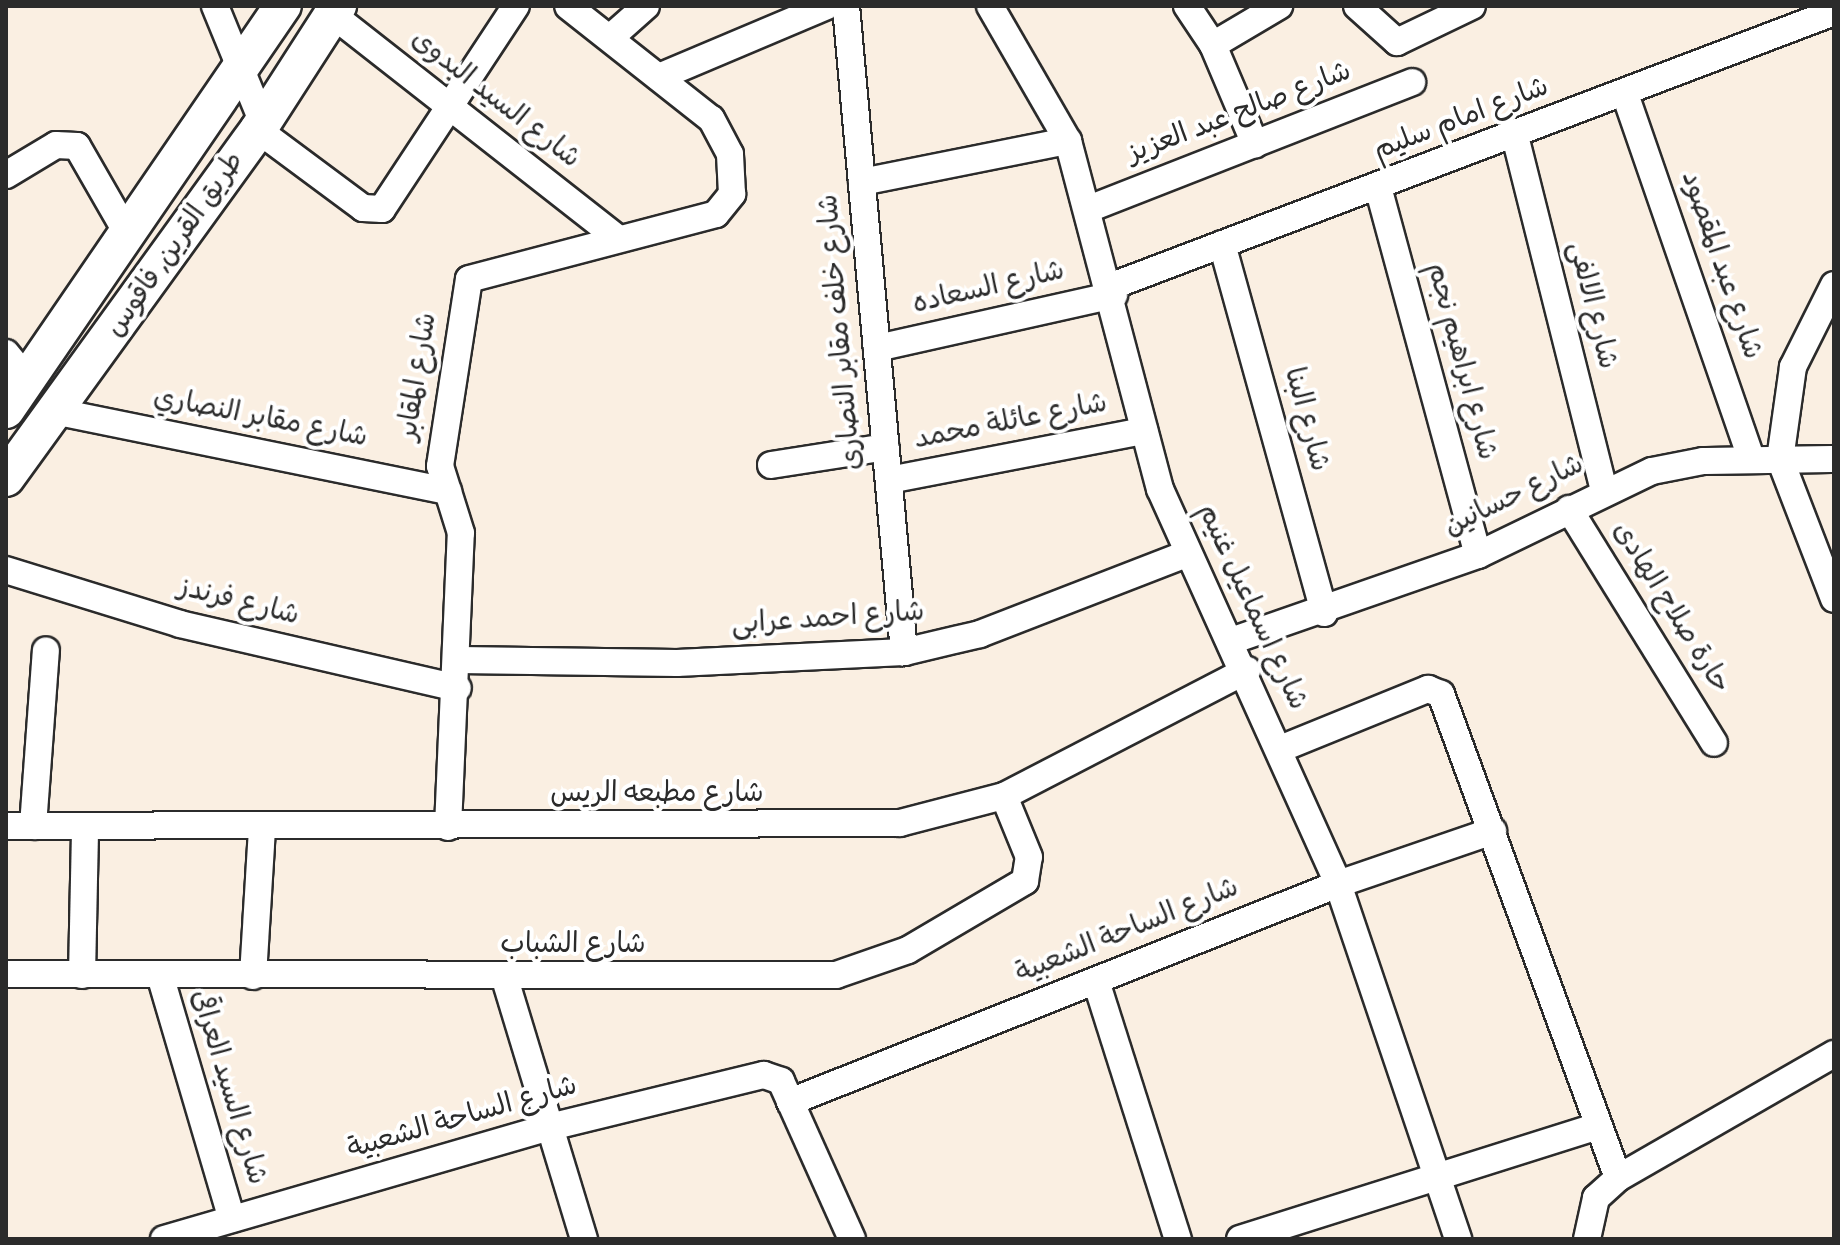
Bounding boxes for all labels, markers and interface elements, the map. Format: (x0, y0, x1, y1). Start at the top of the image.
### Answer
street label: شارع السيد البدوى (403, 25, 585, 177)
street label: شارع صالح عبد العزيز (1123, 57, 1357, 173)
street label: شارع امام سليم (1370, 72, 1554, 170)
street label: طريق القرين, فاقوس (101, 147, 253, 345)
street label: شارع عبد المقصود (1671, 168, 1767, 364)
street label: شارع خلف مقابر النصارى (814, 193, 872, 471)
street label: شارع الالفى (1558, 239, 1622, 373)
street label: شارع السعاده (910, 256, 1068, 324)
street label: شارع ابراهيم نجم (1417, 260, 1501, 464)
street label: شارع المقابر (393, 311, 447, 443)
street label: شارع البنا (1274, 364, 1334, 476)
street label: شارع مقابر النصاري (150, 383, 370, 457)
street label: شارع عائلة محمد (912, 389, 1110, 459)
street label: شارع حسانين (1440, 450, 1590, 546)
street label: شارع اسماعيل غنيم (1188, 500, 1312, 716)
street label: حارة صلاح الهادى (1603, 517, 1735, 701)
street label: شارع فرندز (174, 573, 302, 635)
street label: شارع احمد عرابى (730, 597, 926, 645)
street label: شارع مطبعه الريس (550, 779, 764, 813)
street label: شارع الساحة الشعبية (1012, 873, 1244, 993)
street label: شارع الشباب (500, 930, 646, 964)
street label: شارع السيد العراقى (180, 987, 272, 1189)
street label: شارع الساحة الشعبية (344, 1071, 582, 1169)

